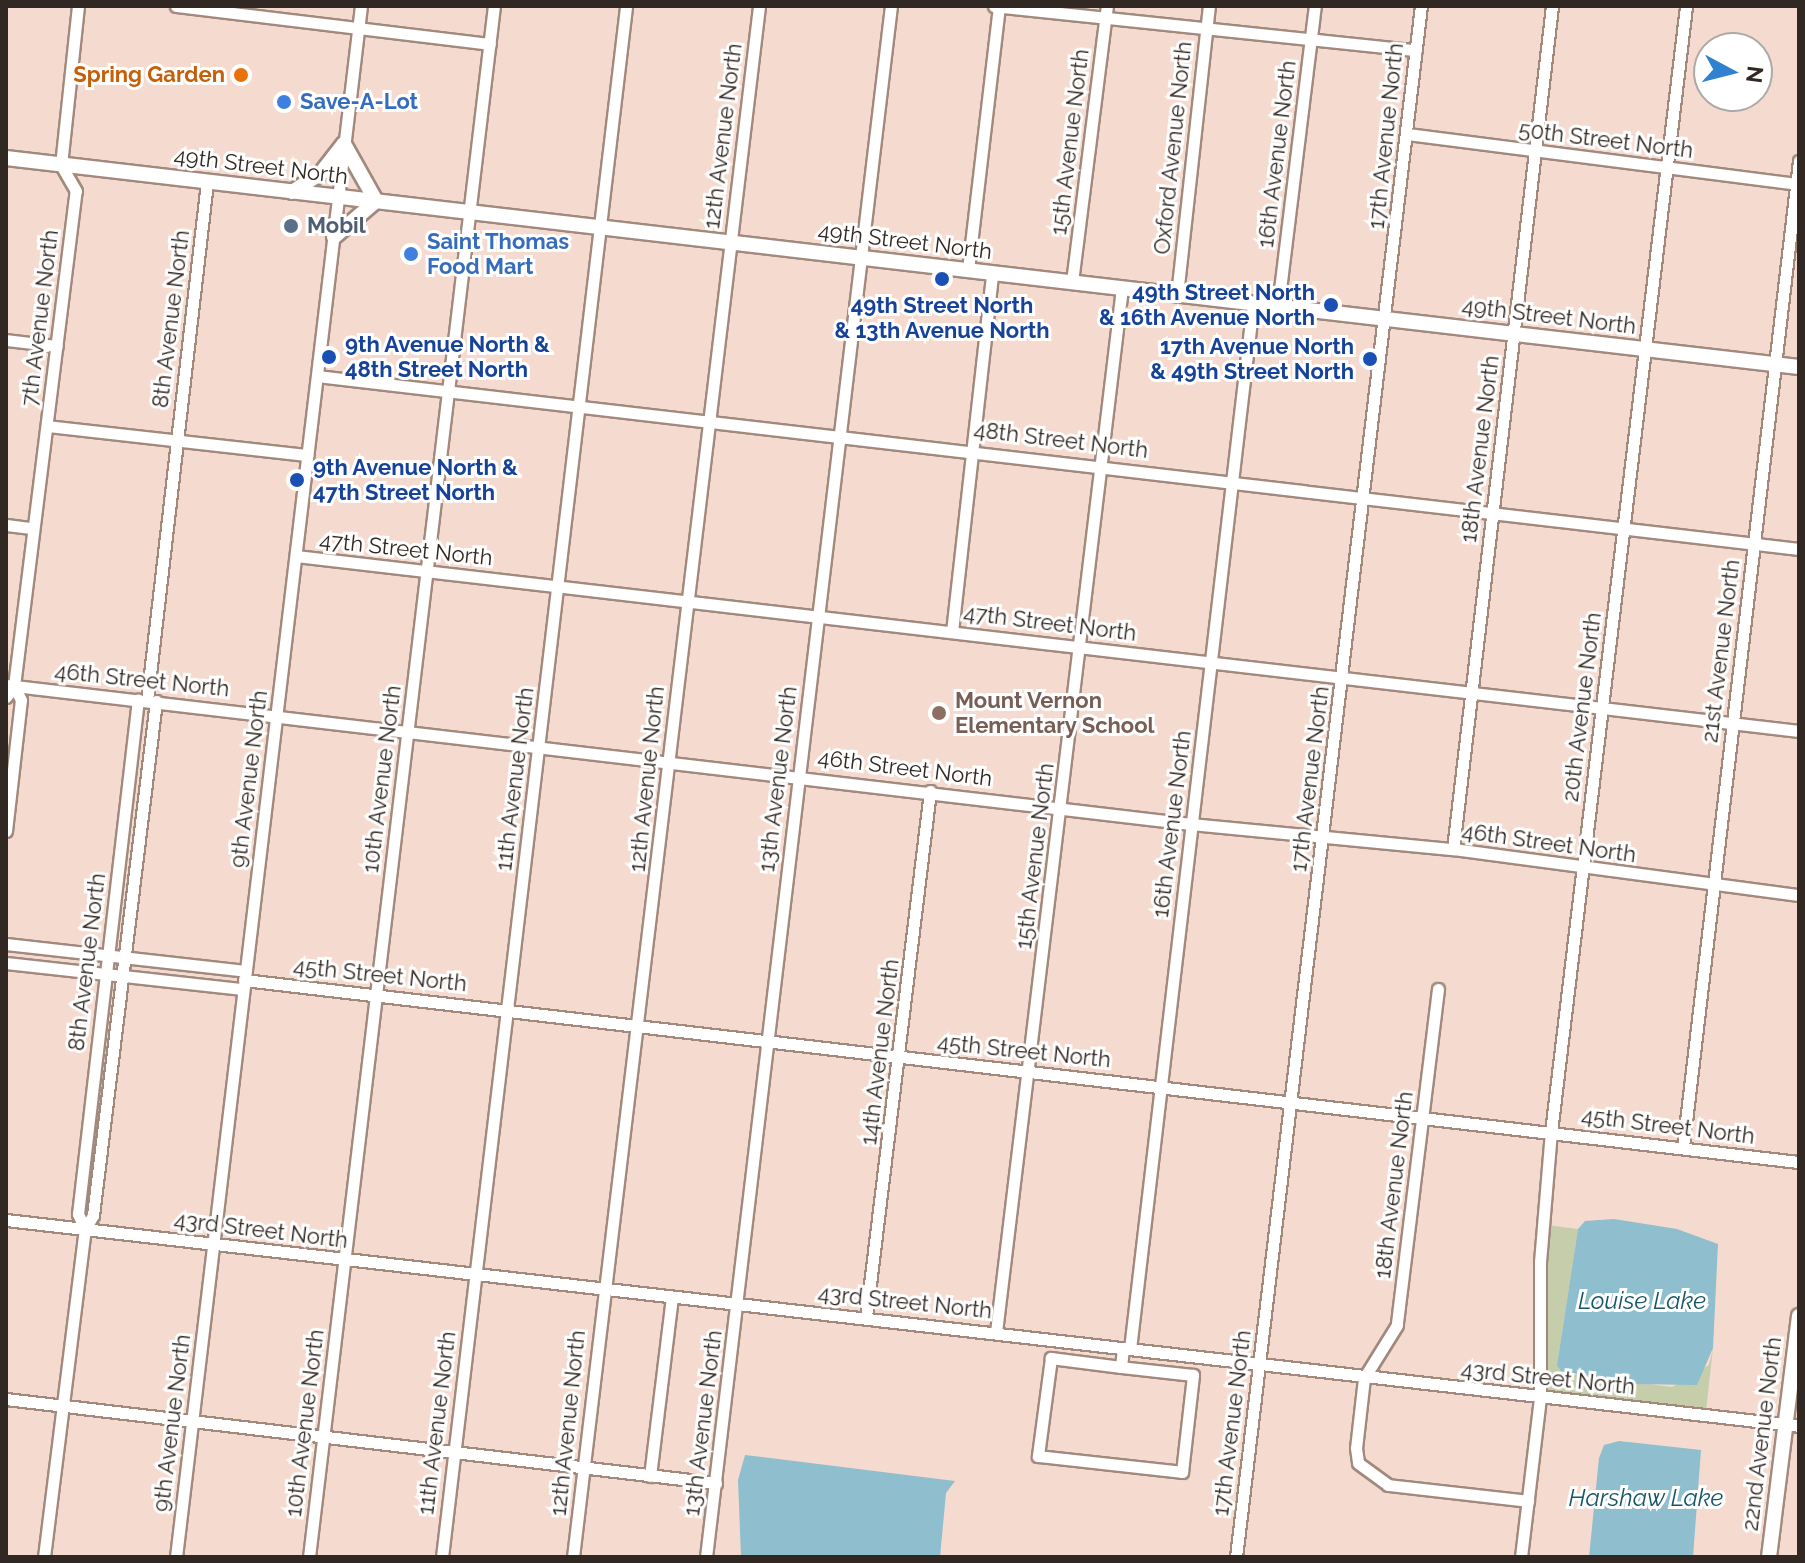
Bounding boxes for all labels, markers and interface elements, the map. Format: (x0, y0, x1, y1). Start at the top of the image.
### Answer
north arrow (1693, 32, 1773, 112)
street label: Oxford Avenue North (1149, 40, 1197, 256)
street label: 12th Avenue North (698, 41, 748, 231)
street label: 17th Avenue North (1363, 41, 1409, 231)
street label: 15th Avenue North (1045, 47, 1095, 237)
street label: 16th Avenue North (1252, 59, 1302, 249)
place label: Spring Garden (73, 62, 225, 88)
text: N (1741, 65, 1769, 85)
marker: Spring Garden (232, 66, 250, 84)
place label: Save-A-Lot (300, 89, 418, 115)
marker: Save-A-Lot (275, 93, 293, 111)
street label: 50th Street North (1517, 116, 1695, 164)
street label: 49th Street North (172, 142, 350, 190)
place label: Mobil (307, 213, 366, 239)
marker: Mobil (282, 217, 300, 235)
street label: 49th Street North (816, 217, 994, 265)
street label: 7th Avenue North (16, 228, 64, 408)
street label: 8th Avenue North (147, 228, 195, 410)
place label: Saint Thomas Food Mart (427, 228, 570, 280)
marker: Saint Thomas Food Mart (402, 245, 420, 263)
marker: 49th Street North & 13th Avenue North (933, 270, 951, 288)
place label: 49th Street North & 16th Avenue North (1098, 279, 1315, 330)
place label: 49th Street North & 13th Avenue North (834, 292, 1050, 344)
street label: 49th Street North (1460, 292, 1638, 340)
marker: 49th Street North & 16th Avenue North (1322, 296, 1340, 314)
place label: 9th Avenue North & 48th Street North (345, 331, 550, 382)
place label: 17th Avenue North & 49th Street North (1150, 333, 1354, 384)
marker: 9th Avenue North & 48th Street North (320, 348, 338, 366)
marker: 17th Avenue North & 49th Street North (1361, 350, 1379, 368)
street label: 18th Avenue North (1455, 354, 1505, 544)
street label: 48th Street North (972, 416, 1150, 464)
place label: 9th Avenue North & 47th Street North (313, 454, 518, 506)
marker: 9th Avenue North & 47th Street North (288, 471, 306, 489)
street label: 47th Street North (318, 527, 494, 571)
street label: 21st Avenue North (1697, 558, 1745, 744)
street label: 47th Street North (962, 599, 1138, 647)
street label: 20th Avenue North (1557, 610, 1607, 804)
street label: 46th Street North (53, 658, 231, 702)
street label: 10th Avenue North (357, 683, 407, 875)
street label: 12th Avenue North (624, 684, 670, 874)
street label: 13th Avenue North (753, 684, 803, 874)
street label: 17th Avenue North (1285, 684, 1335, 874)
street label: 11th Avenue North (491, 685, 539, 873)
place label: Mount Vernon Elementary School (955, 687, 1155, 738)
street label: 9th Avenue North (225, 688, 273, 870)
marker: Mount Vernon Elementary School (930, 704, 948, 722)
street label: 16th Avenue North (1147, 729, 1197, 919)
street label: 46th Street North (816, 744, 994, 792)
street label: 15th Avenue North (1010, 761, 1060, 951)
street label: 46th Street North (1460, 818, 1638, 868)
street label: 8th Avenue North (63, 871, 111, 1053)
street label: 45th Street North (292, 953, 468, 997)
street label: 14th Avenue North (855, 957, 905, 1147)
street label: 45th Street North (936, 1029, 1112, 1073)
street label: 18th Avenue North (1369, 1090, 1419, 1280)
street label: 45th Street North (1580, 1102, 1756, 1150)
street label: 43rd Street North (173, 1206, 349, 1254)
street label: 43rd Street North (817, 1280, 993, 1324)
water label: Louise Lake (1578, 1287, 1706, 1315)
street label: 10th Avenue North (280, 1327, 330, 1519)
street label: 12th Avenue North (545, 1328, 591, 1518)
street label: 13th Avenue North (678, 1328, 728, 1518)
street label: 17th Avenue North (1207, 1328, 1257, 1518)
street label: 11th Avenue North (413, 1329, 461, 1517)
street label: 9th Avenue North (148, 1332, 196, 1514)
street label: 22nd Avenue North (1737, 1335, 1787, 1533)
street label: 43rd Street North (1460, 1356, 1636, 1400)
water label: Harshaw Lake (1568, 1484, 1724, 1512)

